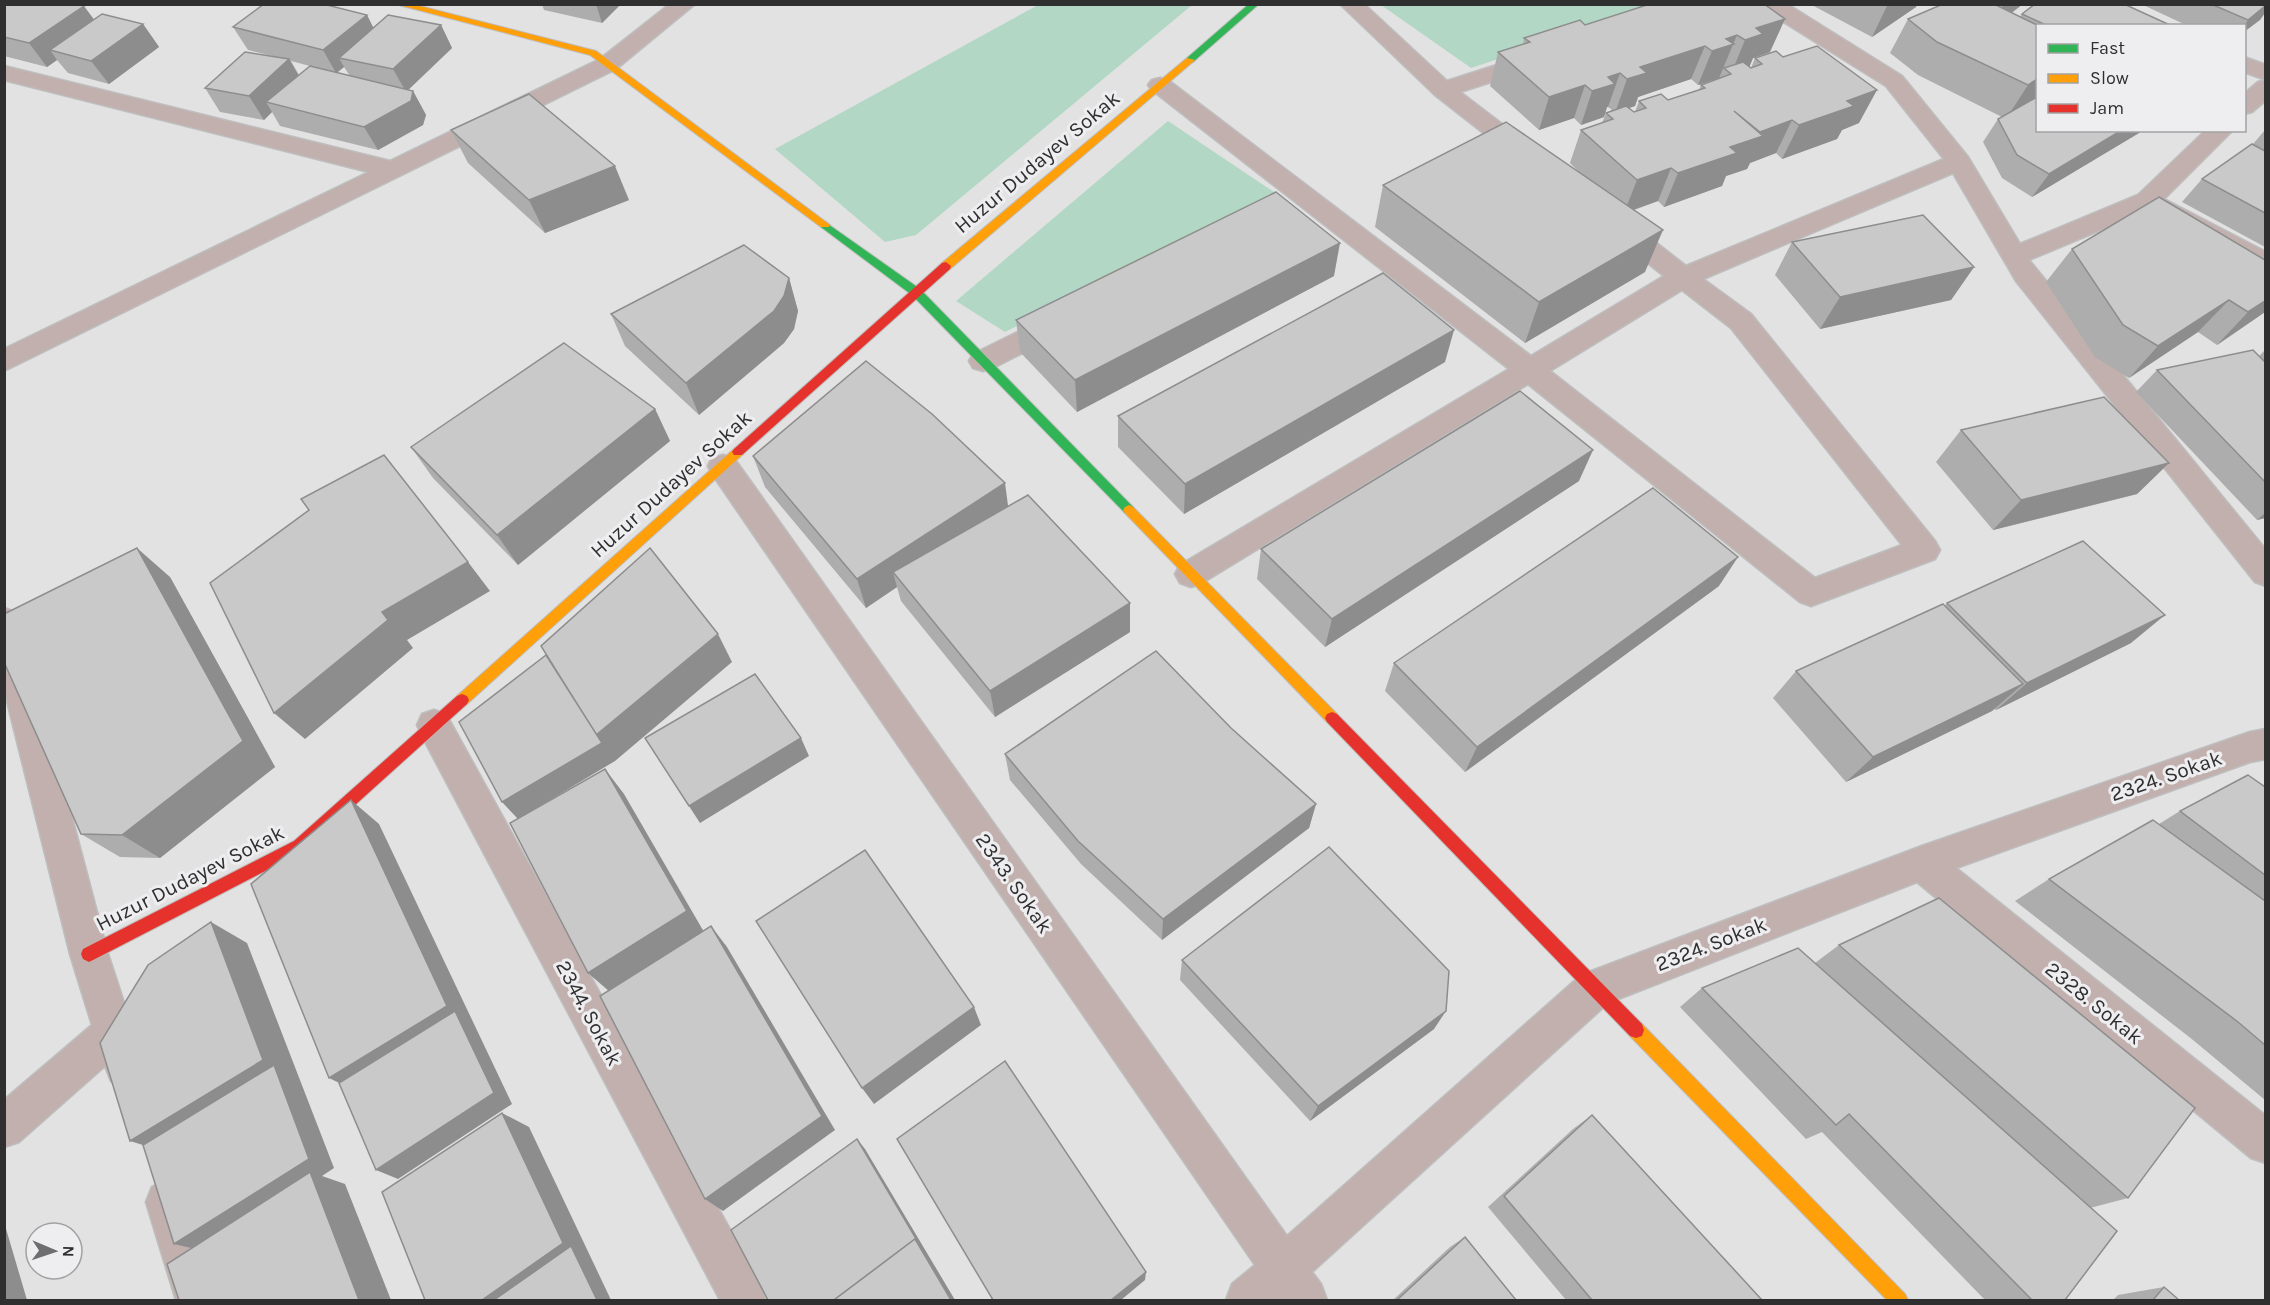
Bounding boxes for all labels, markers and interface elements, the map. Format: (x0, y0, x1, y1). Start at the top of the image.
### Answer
legend (2036, 24, 2246, 132)
text: Fast (2090, 37, 2125, 59)
text: Slow (2090, 67, 2129, 89)
street label: Huzur Dudayev Sokak (950, 86, 1125, 238)
text: Jam (2090, 97, 2124, 119)
street label: Huzur Dudayev Sokak (586, 405, 756, 563)
street label: 2324. Sokak (2107, 746, 2225, 806)
street label: Huzur Dudayev Sokak (92, 820, 288, 936)
street label: 2343. Sokak (971, 828, 1057, 938)
street label: 2324. Sokak (1652, 912, 1770, 976)
street label: 2344. Sokak (551, 956, 627, 1070)
street label: 2328. Sokak (2041, 957, 2147, 1049)
north arrow (24, 1221, 84, 1281)
text: N (59, 1245, 78, 1258)

